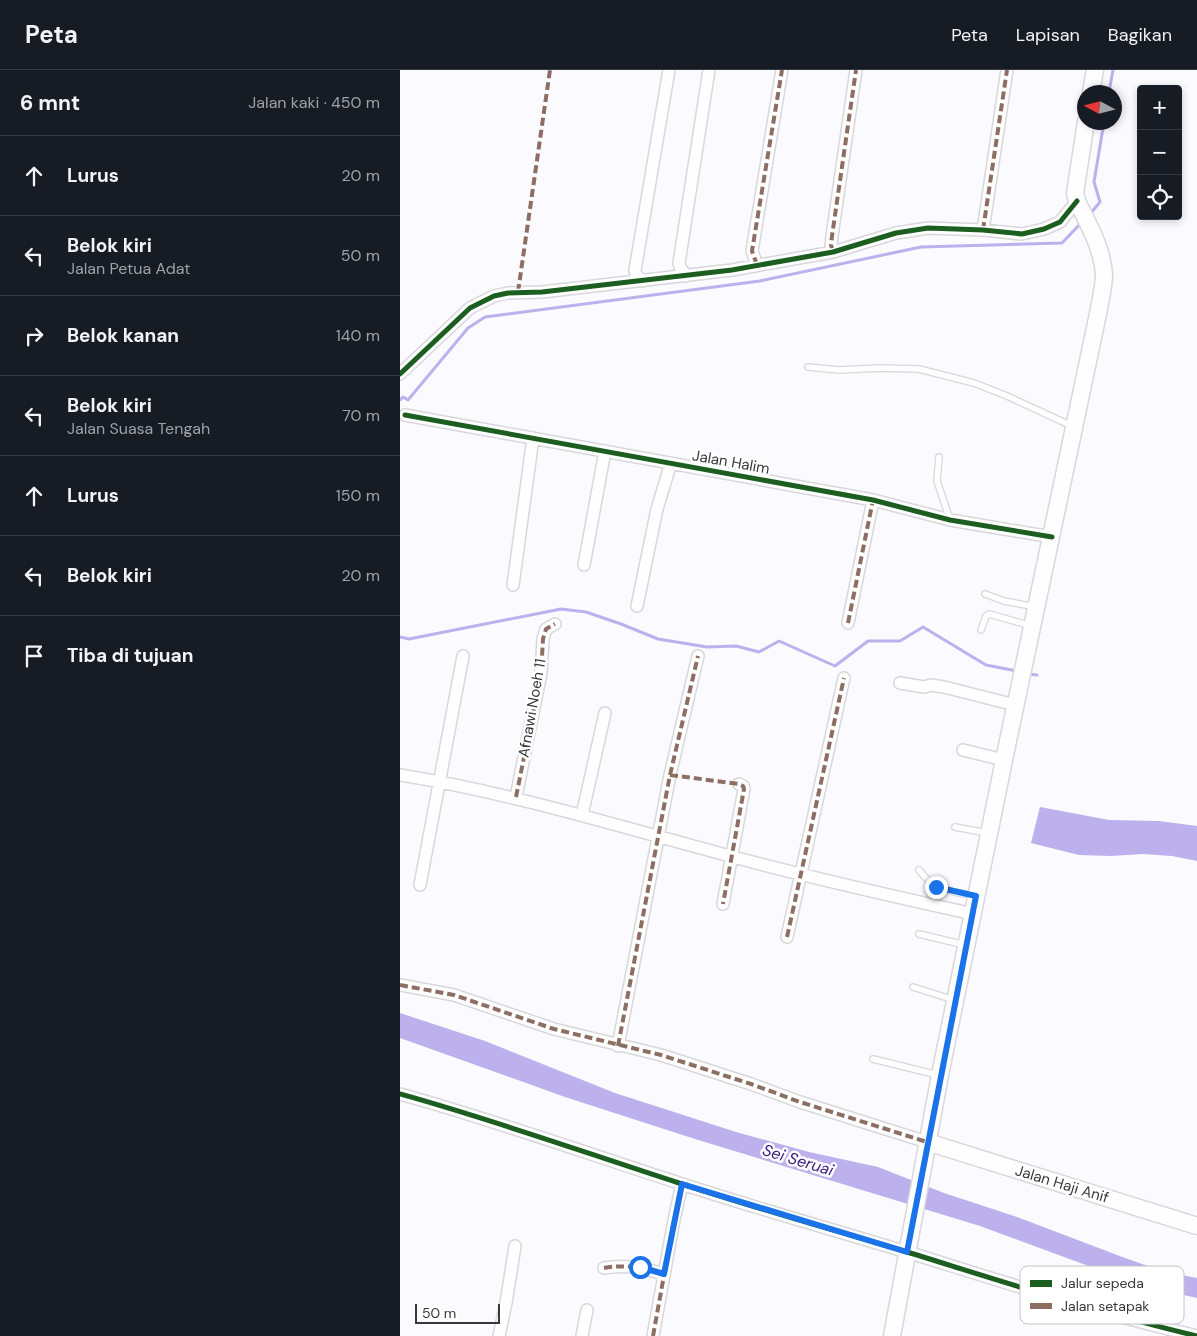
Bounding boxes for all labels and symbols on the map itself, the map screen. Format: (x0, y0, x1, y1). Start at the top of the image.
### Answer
north arrow (1077, 85, 1122, 130)
street label: Jalan Halim (691, 445, 771, 479)
street label: Afnawi Noeh 11 (513, 657, 551, 759)
route end (925, 876, 948, 899)
water label: Sei Seruai (760, 1139, 837, 1181)
street label: Jalan Haji Anif (1013, 1160, 1111, 1208)
route start (629, 1256, 652, 1279)
legend (1020, 1266, 1184, 1324)
text: Jalur sepeda (1061, 1274, 1144, 1292)
text: Jalan setapak (1061, 1297, 1149, 1315)
scale bar (415, 1301, 500, 1324)

